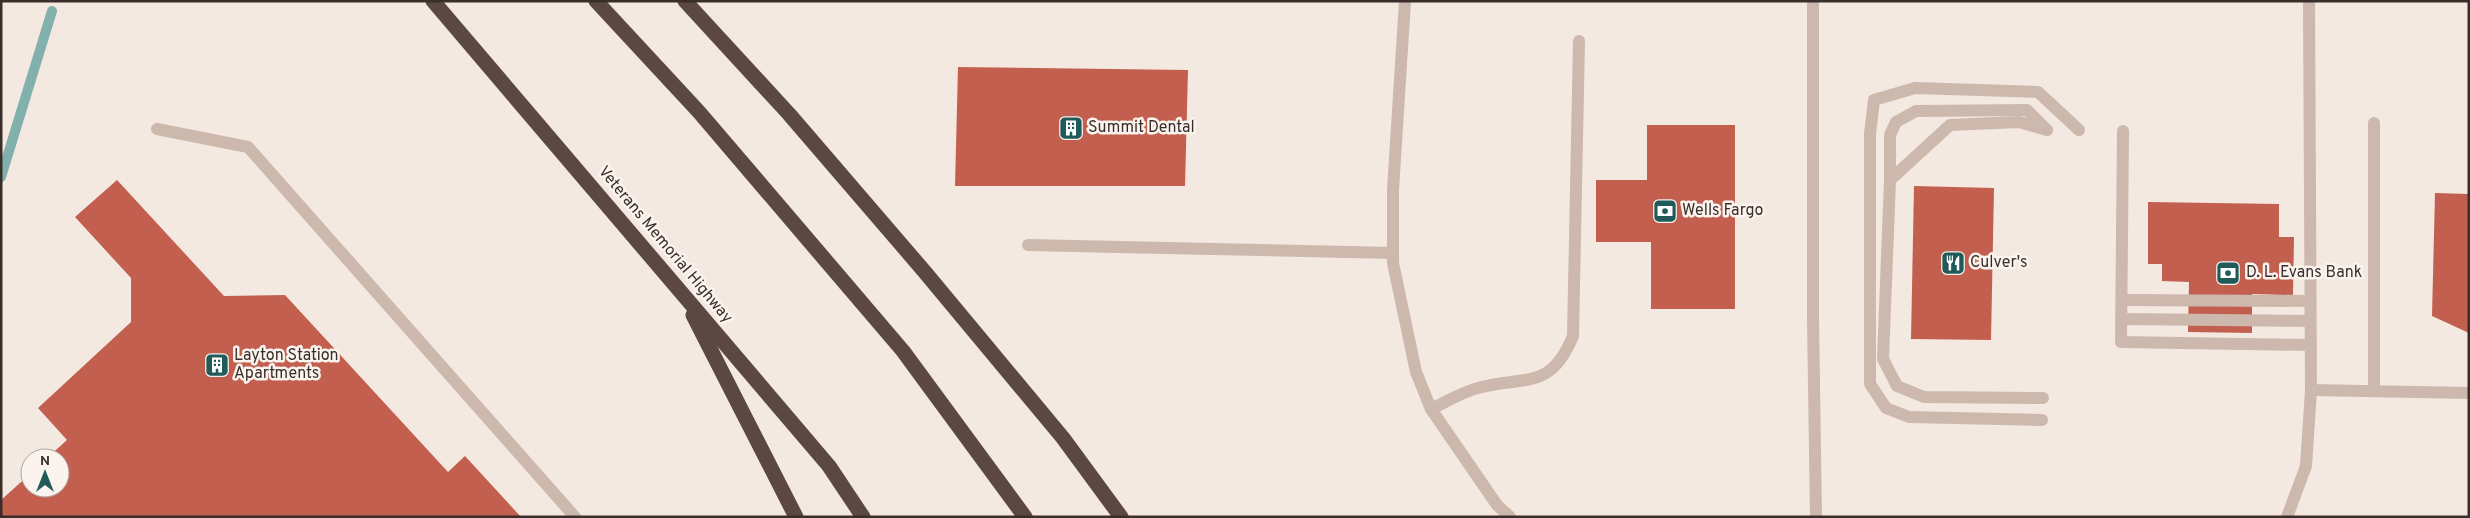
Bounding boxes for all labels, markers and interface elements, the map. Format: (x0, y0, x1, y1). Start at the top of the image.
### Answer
building icon: Summit Dental (1058, 115, 1084, 141)
place label: Summit Dental (1088, 118, 1195, 138)
street label: Veterans Memorial Highway (593, 162, 737, 328)
bank icon: Wells Fargo (1652, 198, 1678, 224)
place label: Wells Fargo (1682, 201, 1763, 221)
restaurant icon: Culver's (1940, 250, 1966, 276)
place label: Culver's (1970, 253, 2028, 273)
bank icon: D. L. Evans Bank (2215, 260, 2241, 286)
place label: D. L. Evans Bank (2246, 263, 2362, 283)
place label: Layton Station Apartments (234, 346, 339, 384)
building icon: Layton Station Apartments (204, 352, 230, 378)
north arrow (20, 448, 70, 498)
text: N (40, 453, 50, 470)

